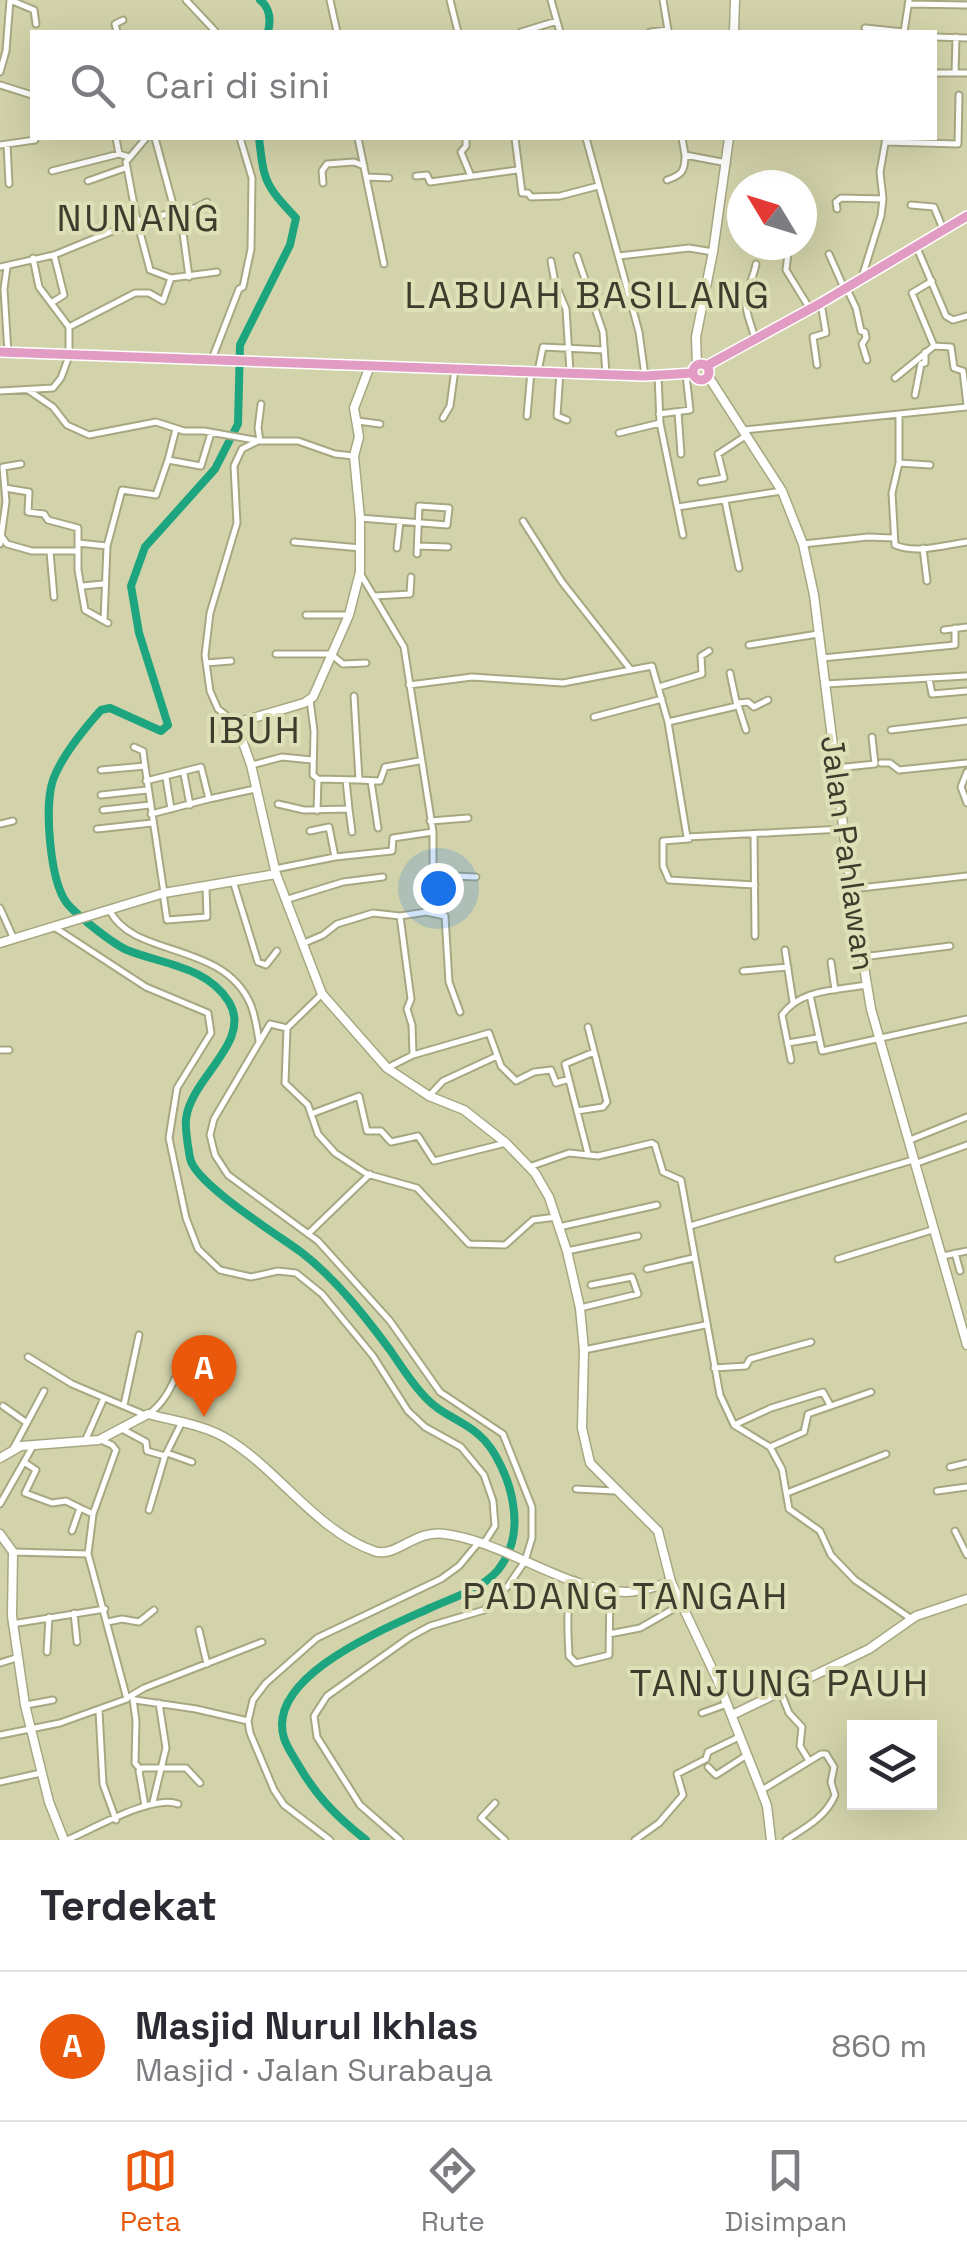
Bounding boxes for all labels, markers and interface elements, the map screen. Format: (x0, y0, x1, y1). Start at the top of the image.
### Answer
search box (30, 30, 937, 140)
icon: search (65, 58, 120, 113)
text: Cari di sini (145, 61, 330, 109)
north arrow (727, 170, 817, 260)
district label: NUNANG (56, 194, 222, 242)
district label: LABUAH BASILANG (404, 271, 772, 319)
district label: IBUH (208, 706, 302, 754)
street label: Jalan Pahlawan (812, 733, 884, 973)
your location (413, 863, 464, 914)
pin: A (172, 1334, 236, 1417)
district label: PADANG TANGAH (462, 1572, 790, 1620)
district label: TANJUNG PAUH (630, 1659, 930, 1707)
map controls (847, 1720, 937, 1810)
button: layers (847, 1720, 937, 1810)
text: Terdekat (40, 1879, 217, 1932)
text: Masjid Nurul Ikhlas (135, 2002, 478, 2050)
text: A (62, 2026, 83, 2066)
text: 860 m (831, 2026, 927, 2066)
text: Masjid · Jalan Surabaya (135, 2050, 493, 2090)
tab: Peta (120, 2143, 181, 2239)
tab: Rute (421, 2143, 485, 2239)
tab: Disimpan (725, 2143, 847, 2239)

